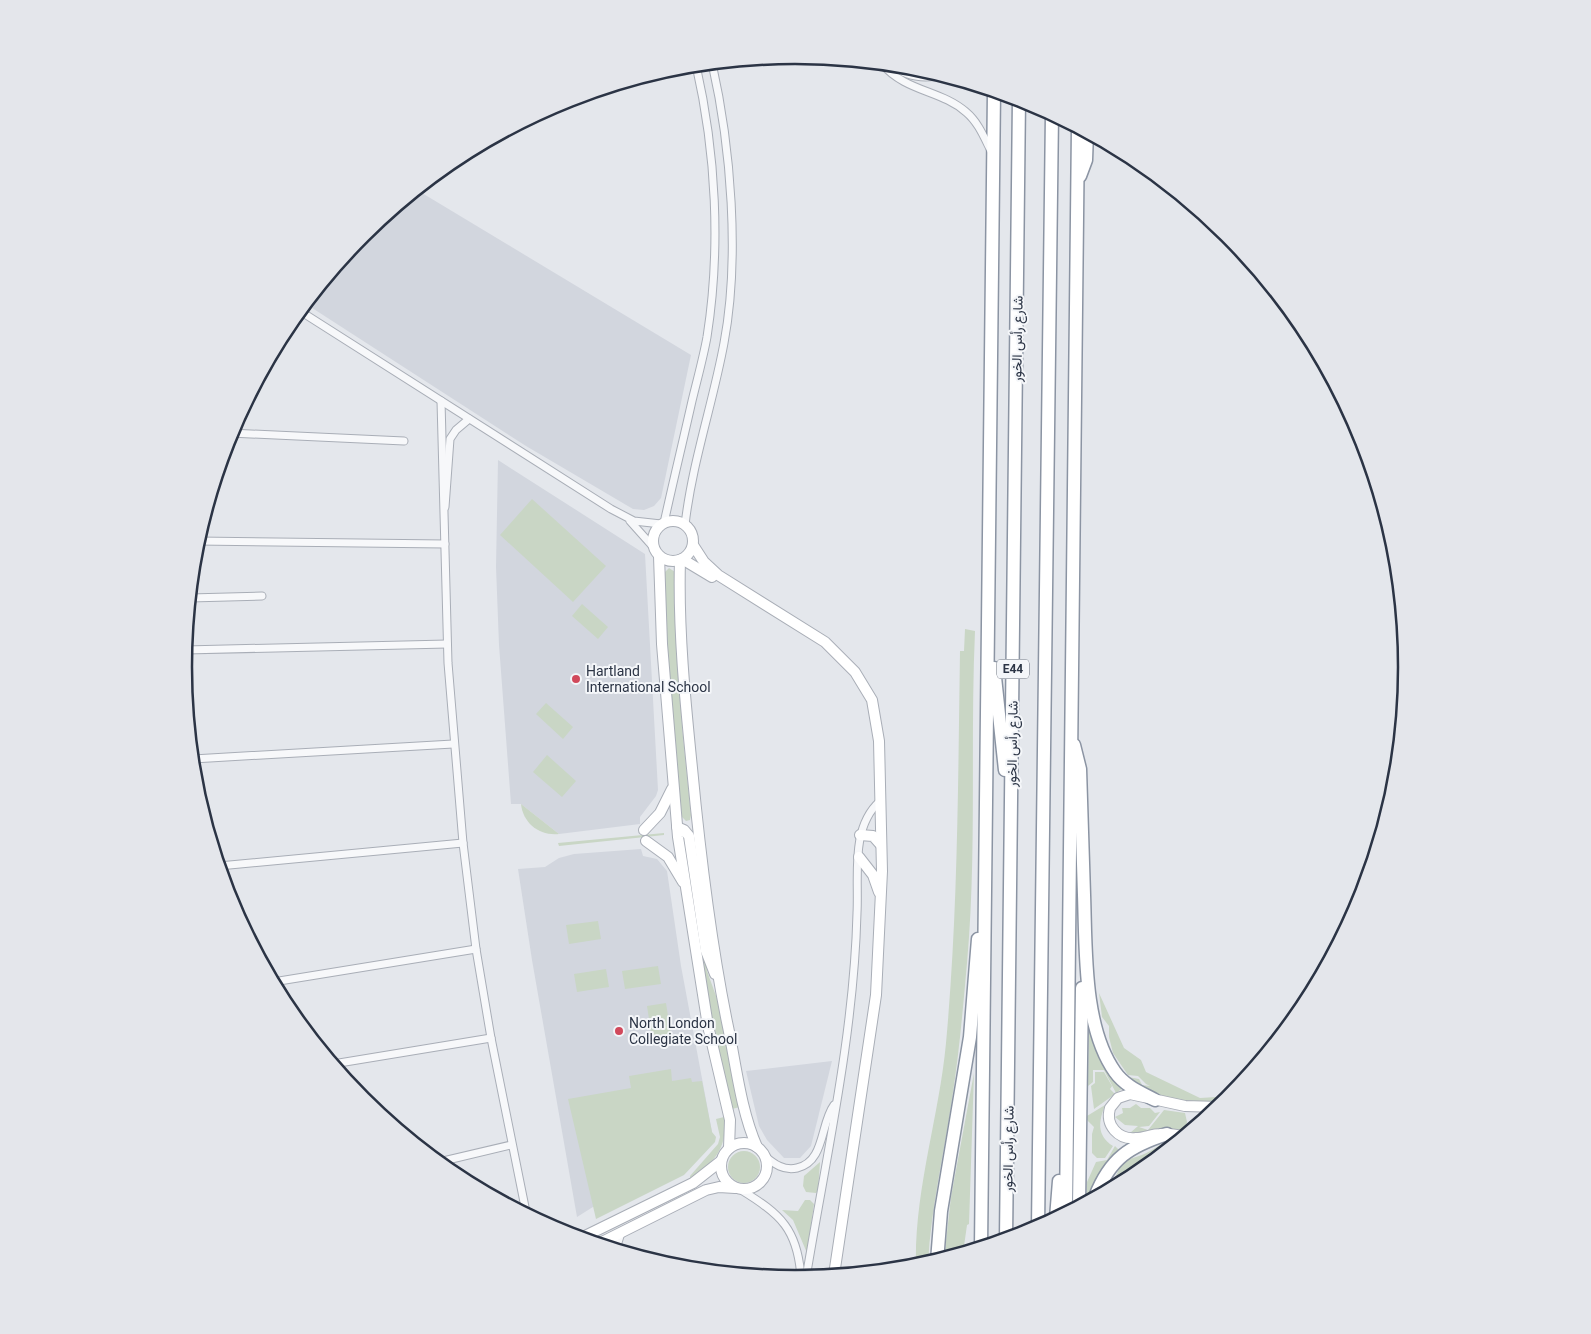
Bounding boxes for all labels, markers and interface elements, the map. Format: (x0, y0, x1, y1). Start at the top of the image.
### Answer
street label: شارع رأس الخور (1008, 296, 1029, 383)
road number: E44 (997, 660, 1029, 679)
place label: Hartland International School (586, 663, 711, 695)
marker: Hartland International School (570, 673, 582, 685)
street label: شارع رأس الخور (1003, 701, 1024, 788)
place label: North London Collegiate School (629, 1015, 737, 1047)
marker: North London Collegiate School (613, 1025, 625, 1037)
street label: شارع رأس الخور (999, 1106, 1020, 1193)

